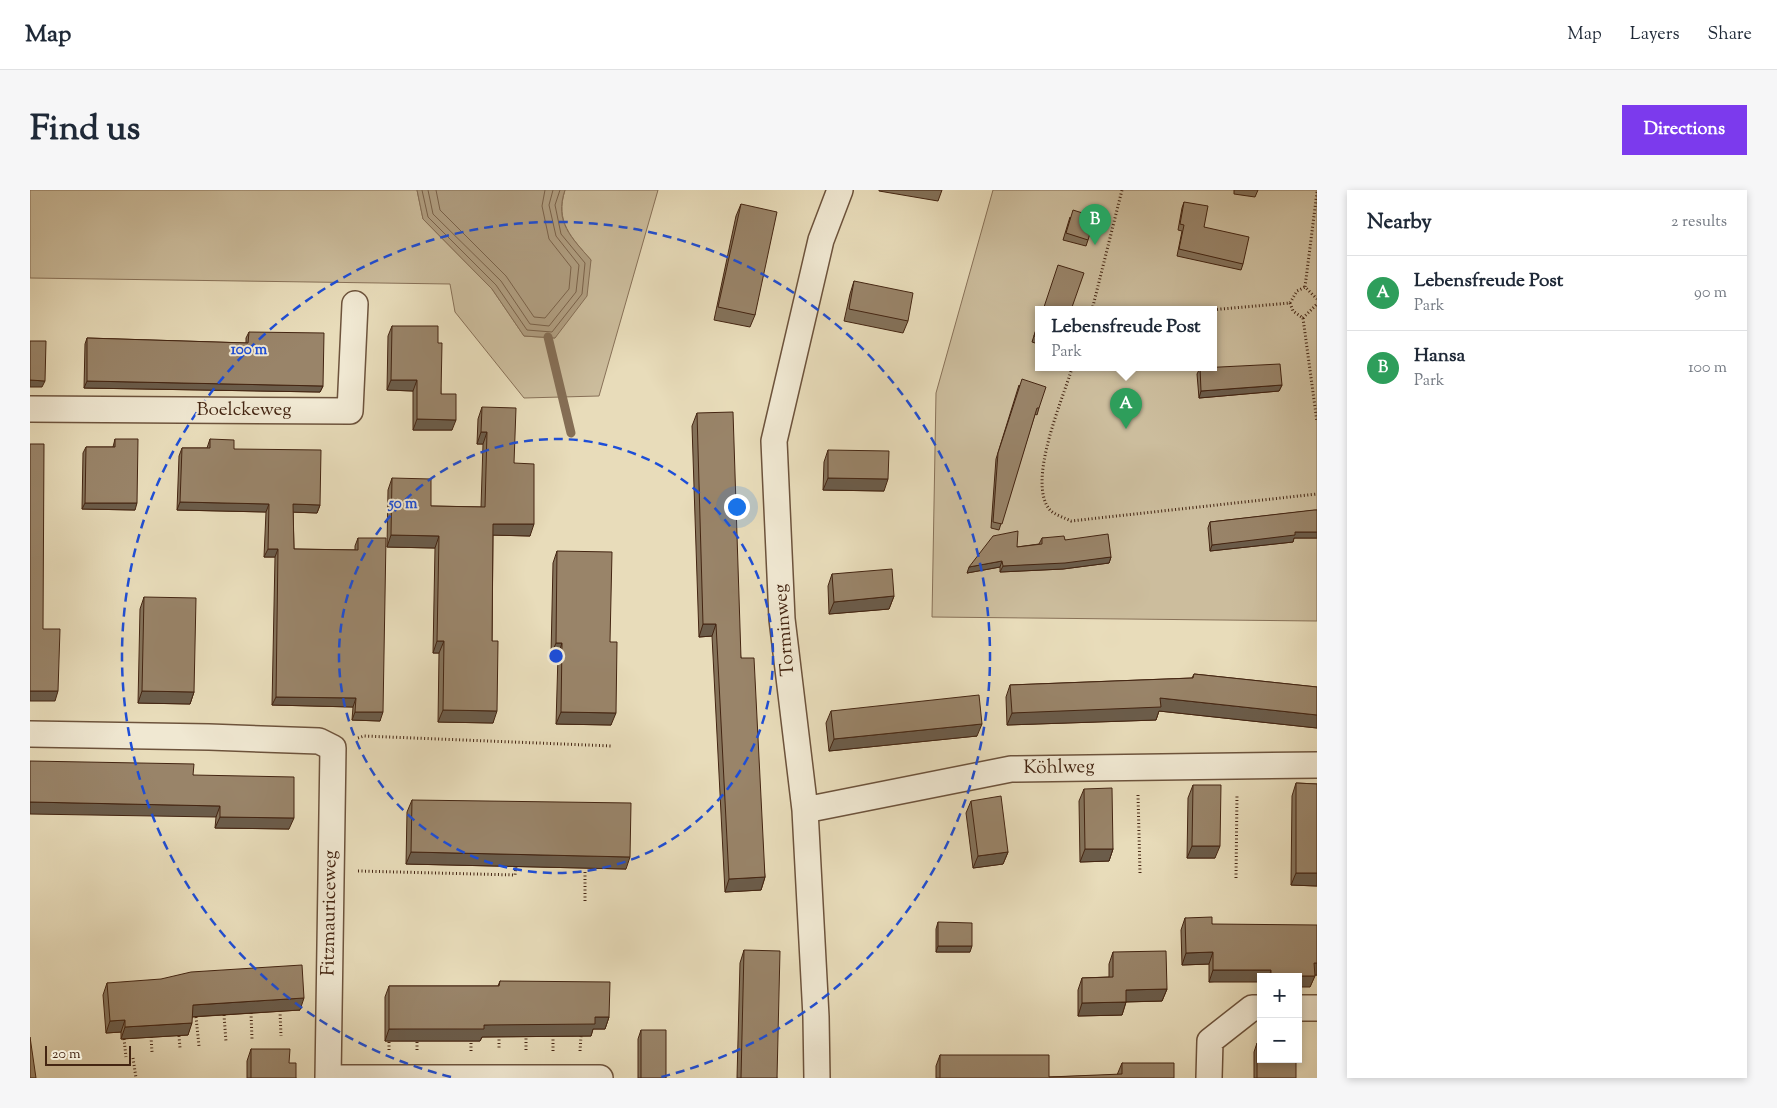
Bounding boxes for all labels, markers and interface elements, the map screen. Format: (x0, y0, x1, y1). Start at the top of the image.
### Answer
text: Map (25, 18, 71, 52)
text: Map (1567, 22, 1602, 48)
text: Layers (1630, 22, 1680, 48)
text: Share (1708, 22, 1752, 48)
text: Find us (30, 105, 140, 156)
button: Directions (1622, 105, 1747, 155)
pin: B (1079, 204, 1111, 245)
text: Nearby (1367, 208, 1432, 238)
text: 2 results (1671, 211, 1727, 234)
text: Lebensfreude Post (1414, 268, 1563, 295)
text: A (1377, 282, 1390, 305)
text: 90 m (1694, 282, 1727, 305)
text: Park (1414, 295, 1445, 318)
popup (1035, 306, 1217, 371)
text: Lebensfreude Post (1051, 314, 1201, 341)
text: 100 m (231, 340, 268, 361)
text: Park (1051, 341, 1082, 364)
text: Hansa (1414, 343, 1465, 370)
text: B (1378, 357, 1388, 380)
text: 100 m (1688, 357, 1727, 380)
text: Park (1414, 370, 1445, 393)
pin: A (1110, 388, 1142, 429)
street label: Boelckeweg (196, 397, 292, 424)
text: 50 m (388, 494, 418, 515)
your location (724, 494, 750, 520)
street label: Torminweg (768, 583, 802, 677)
centre of rings (547, 647, 565, 665)
street label: Köhlweg (1023, 754, 1095, 782)
street label: Fitzmauriceweg (315, 850, 345, 976)
map controls (1257, 973, 1302, 1063)
button: + (1257, 973, 1302, 1018)
button: − (1257, 1018, 1302, 1063)
scale bar (45, 1043, 131, 1066)
text: 20 m (52, 1045, 81, 1065)

